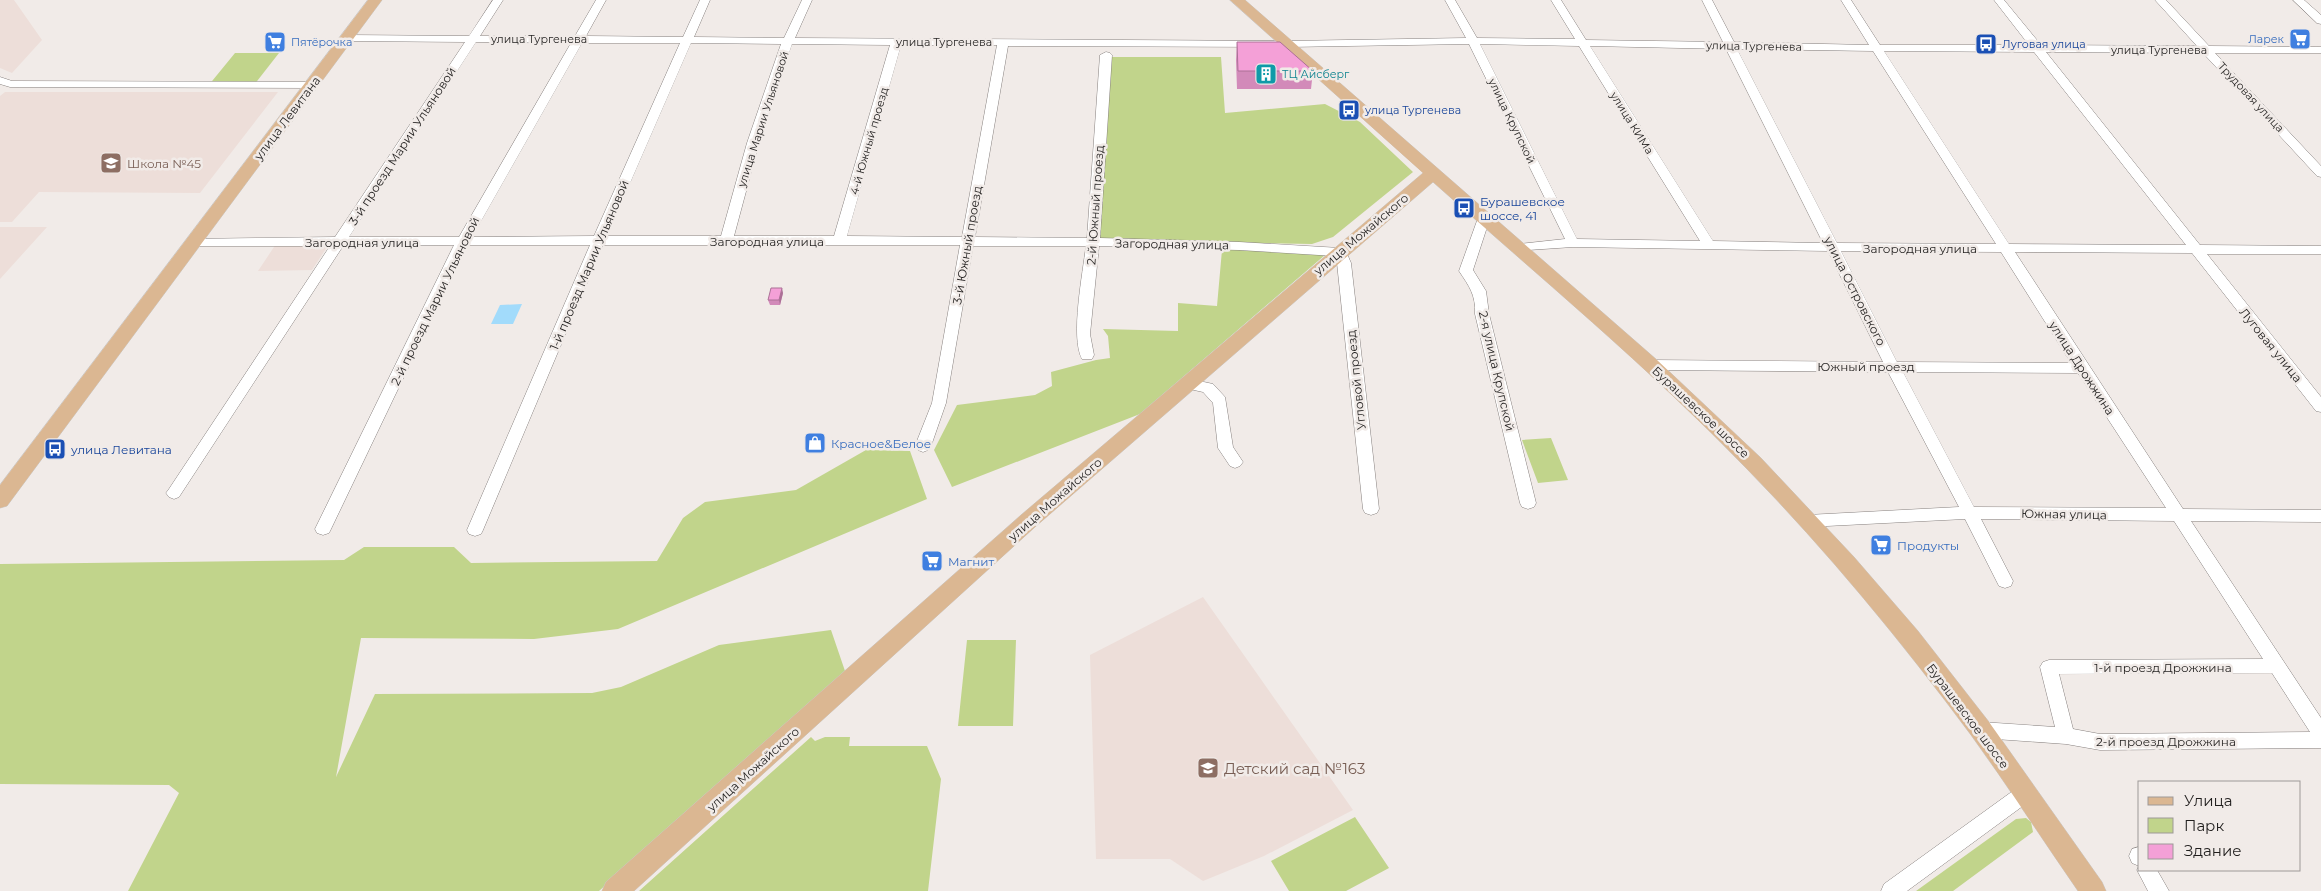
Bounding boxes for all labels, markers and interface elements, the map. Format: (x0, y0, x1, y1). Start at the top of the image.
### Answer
supermarket icon: Ларек (2288, 27, 2312, 51)
supermarket icon: Пятёрочка (263, 30, 287, 54)
street label: улица Тургенева (490, 32, 587, 46)
bus stop icon: Луговая улица (1974, 32, 1998, 56)
place label: Ларек (2248, 32, 2285, 46)
place label: Пятёрочка (291, 35, 352, 49)
street label: улица Тургенева (895, 35, 992, 49)
place label: Луговая улица (2002, 37, 2086, 51)
street label: улица Тургенева (1705, 38, 1802, 54)
street label: улица Тургенева (2110, 43, 2207, 57)
street label: улица Марии Ульяновой (734, 49, 792, 190)
street label: Трудовая улица (2215, 59, 2287, 135)
building icon: ТЦ Айсберг (1254, 62, 1278, 86)
street label: 3-й проезд Марии Ульяновой (345, 64, 459, 228)
place label: ТЦ Айсберг (1282, 67, 1350, 81)
street label: улица Левитана (250, 73, 323, 164)
street label: улица Крупской (1485, 75, 1539, 166)
street label: 4-й Южный проезд (847, 86, 891, 196)
street label: улица КИМа (1607, 88, 1657, 157)
bus stop icon: улица Тургенева (1337, 98, 1361, 122)
place label: улица Тургенева (1364, 103, 1461, 117)
street label: 2-й Южный проезд (1083, 144, 1107, 265)
school or university icon: Школа №45 (99, 151, 123, 175)
place label: Школа №45 (127, 156, 201, 171)
street label: 1-й проезд Марии Ульяновой (546, 178, 632, 352)
street label: 3-й Южный проезд (949, 184, 985, 305)
street label: улица Можайского (1310, 190, 1412, 279)
place label: Бурашевское шоссе, 41 (1480, 194, 1565, 223)
bus stop icon: Бурашевское шоссе, 41 (1452, 196, 1476, 220)
street label: 2-й проезд Марии Ульяновой (388, 214, 482, 388)
street label: улица Островского (1821, 233, 1889, 348)
street label: Загородная улица (710, 234, 824, 249)
street label: Загородная улица (305, 235, 419, 250)
street label: Загородная улица (1115, 236, 1229, 252)
street label: Загородная улица (1863, 241, 1977, 256)
street label: Луговая улица (2236, 305, 2306, 385)
street label: 2-я улица Крупской (1476, 310, 1518, 432)
street label: улица Дрожжина (2045, 317, 2118, 418)
street label: Угловой проезд (1343, 329, 1369, 431)
street label: Южный проезд (1817, 359, 1915, 374)
street label: Бурашевское шоссе (1649, 363, 1753, 461)
shop icon: Красное&Белое (803, 431, 827, 455)
place label: Красное&Белое (831, 436, 931, 451)
bus stop icon: улица Левитана (43, 437, 67, 461)
place label: улица Левитана (70, 442, 172, 457)
street label: улица Можайского (1004, 454, 1105, 544)
street label: Южная улица (2021, 506, 2107, 522)
supermarket icon: Продукты (1869, 533, 1893, 557)
place label: Продукты (1897, 538, 1959, 553)
supermarket icon: Магнит (920, 549, 944, 573)
place label: Магнит (948, 554, 995, 569)
street label: 1-й проезд Дрожжина (2094, 660, 2232, 675)
street label: Бурашевское шоссе (1924, 661, 2012, 771)
street label: улица Можайского (703, 723, 802, 815)
street label: 2-й проезд Дрожжина (2096, 734, 2236, 749)
school or university icon: Детский сад №163 (1196, 756, 1220, 780)
place label: Детский сад №163 (1224, 759, 1365, 778)
legend (2138, 781, 2301, 871)
text: Улица (2184, 791, 2232, 810)
text: Парк (2184, 816, 2224, 835)
text: Здание (2184, 841, 2242, 860)

